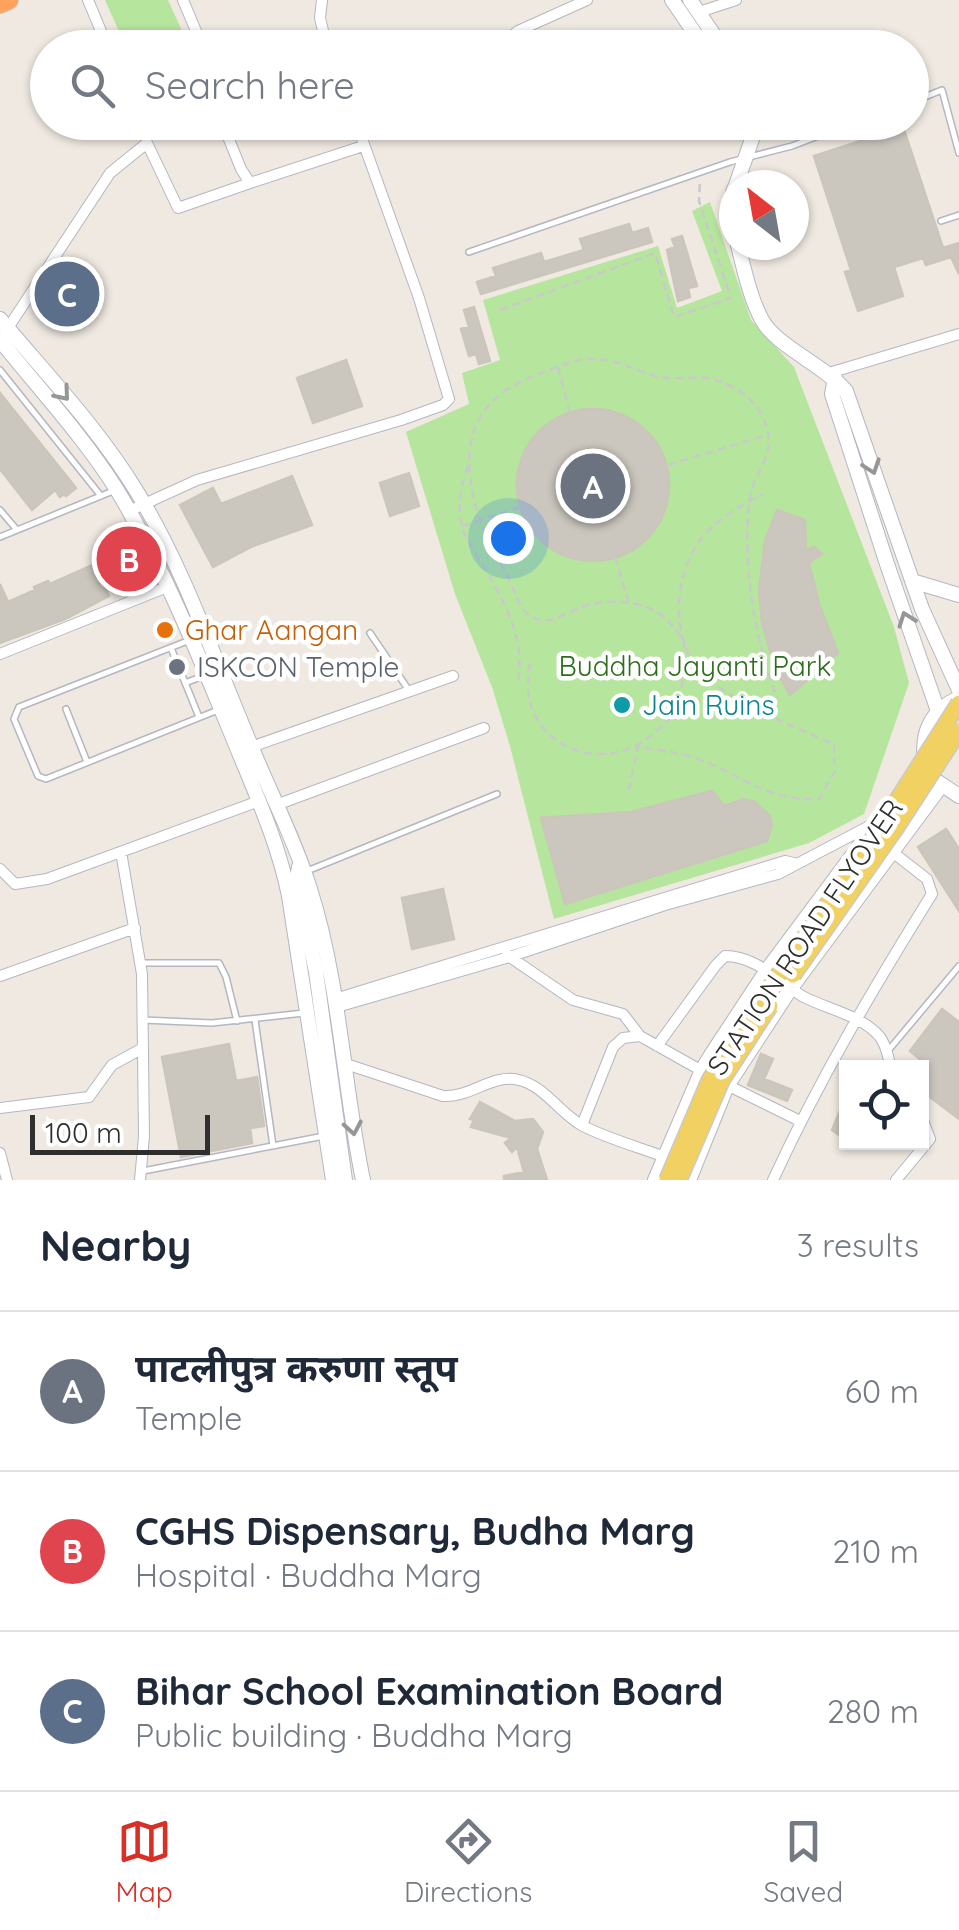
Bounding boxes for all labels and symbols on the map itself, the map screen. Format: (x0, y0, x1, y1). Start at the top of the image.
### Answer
north arrow (719, 170, 809, 260)
pin: C (34, 256, 100, 332)
one-way arrow (51, 382, 69, 400)
pin: A (560, 448, 626, 524)
one-way arrow (861, 458, 881, 475)
your location (483, 513, 534, 564)
pin: B (96, 522, 162, 596)
one-way arrow (897, 611, 918, 628)
place label: Ghar Aangan (185, 612, 358, 647)
marker: Ghar Aangan (154, 619, 176, 641)
park label: Buddha Jayanti Park (558, 648, 832, 683)
place label: ISKCON Temple (197, 649, 399, 684)
marker: ISKCON Temple (166, 656, 188, 678)
place label: Jain Ruins (642, 687, 775, 722)
marker: Jain Ruins (611, 694, 633, 716)
street label: STATION ROAD FLYOVER (699, 792, 910, 1081)
scale bar (30, 1110, 210, 1154)
one-way arrow (342, 1120, 363, 1137)

